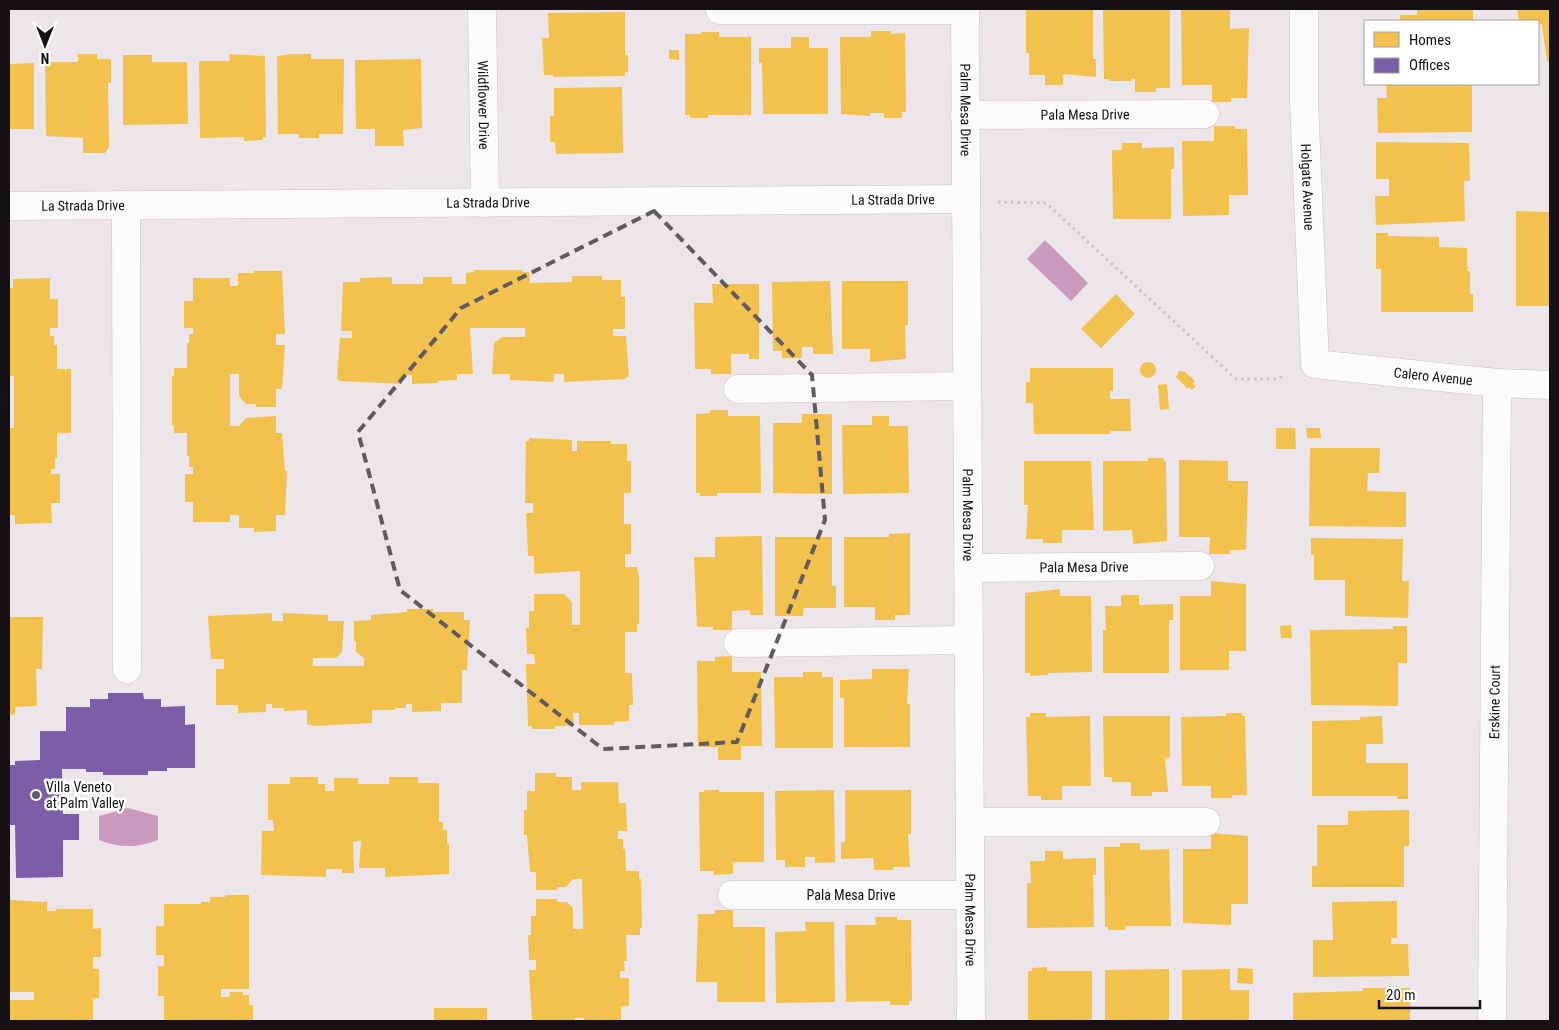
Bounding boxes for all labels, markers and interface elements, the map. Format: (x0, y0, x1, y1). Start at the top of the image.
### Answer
north arrow (20, 20, 70, 70)
legend (1364, 20, 1539, 85)
text: Homes (1409, 31, 1451, 49)
text: N (41, 50, 49, 66)
text: Offices (1409, 56, 1450, 74)
street label: Wildflower Drive (475, 60, 492, 150)
street label: Palm Mesa Drive (957, 64, 974, 157)
street label: Pala Mesa Drive (1040, 106, 1130, 123)
street label: Holgate Avenue (1298, 143, 1317, 231)
street label: La Strada Drive (851, 191, 935, 208)
street label: La Strada Drive (446, 194, 530, 211)
street label: La Strada Drive (41, 197, 125, 214)
street label: Calero Avenue (1393, 364, 1474, 388)
street label: Palm Mesa Drive (960, 469, 976, 562)
street label: Pala Mesa Drive (1039, 559, 1129, 575)
street label: Erskine Court (1486, 665, 1503, 739)
place label: Villa Veneto at Palm Valley (46, 779, 125, 811)
marker: Villa Veneto at Palm Valley (30, 789, 42, 801)
street label: Palm Mesa Drive (962, 874, 979, 967)
street label: Pala Mesa Drive (807, 887, 896, 903)
scale bar (1379, 978, 1480, 1010)
text: 20 m (1386, 986, 1416, 1004)

